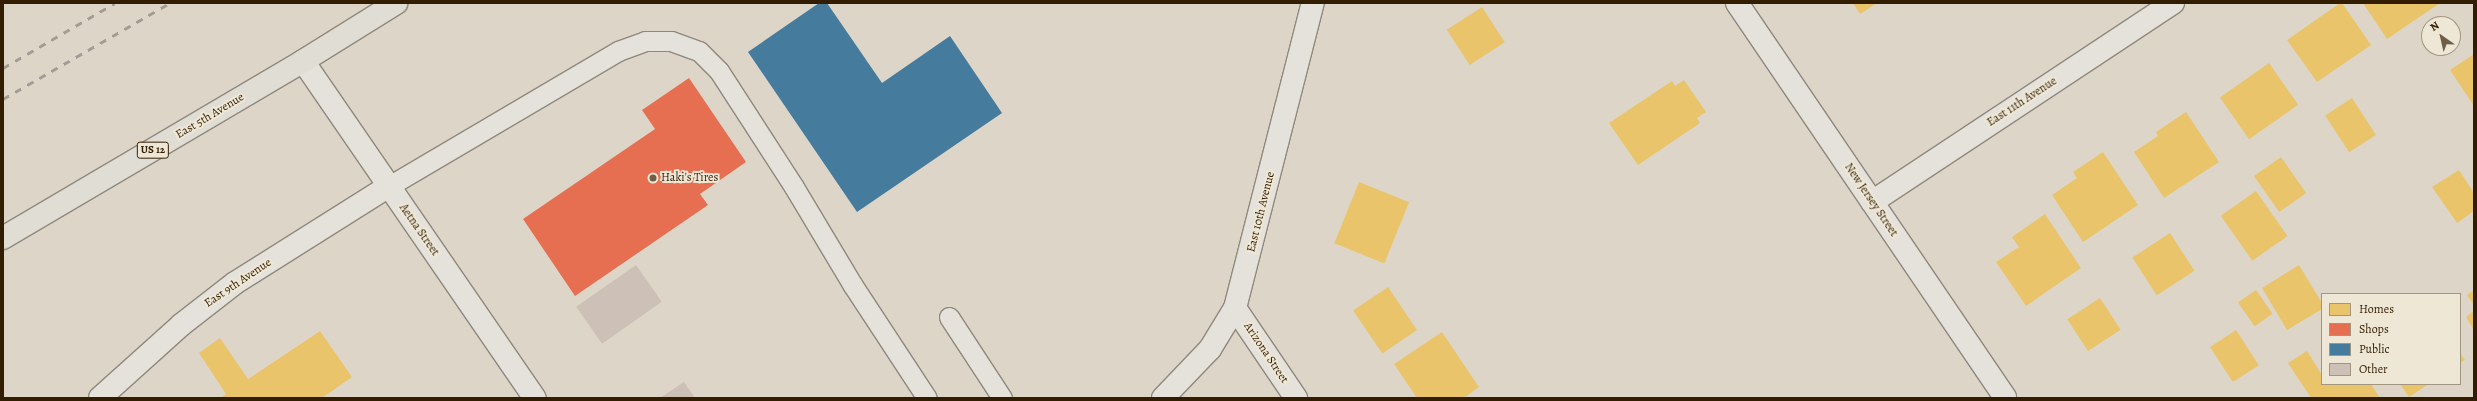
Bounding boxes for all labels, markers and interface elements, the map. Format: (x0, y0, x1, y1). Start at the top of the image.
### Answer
north arrow (2421, 16, 2461, 56)
text: N (2427, 18, 2442, 35)
street label: East 11th Avenue (1984, 74, 2060, 130)
street label: East 5th Avenue (173, 90, 247, 142)
road number: US 12 (136, 141, 170, 159)
street label: New Jersey Street (1841, 161, 1901, 239)
street label: East 10th Avenue (1244, 170, 1278, 254)
place label: Haki's Tires (661, 171, 718, 185)
marker: Haki's Tires (648, 173, 658, 183)
street label: Aetna Street (396, 201, 442, 259)
street label: East 9th Avenue (202, 255, 274, 311)
legend (2321, 293, 2461, 385)
text: Homes (2359, 301, 2394, 317)
street label: Arizona Street (1240, 320, 1292, 386)
text: Shops (2359, 321, 2389, 337)
text: Public (2359, 341, 2390, 357)
text: Other (2359, 361, 2388, 377)

